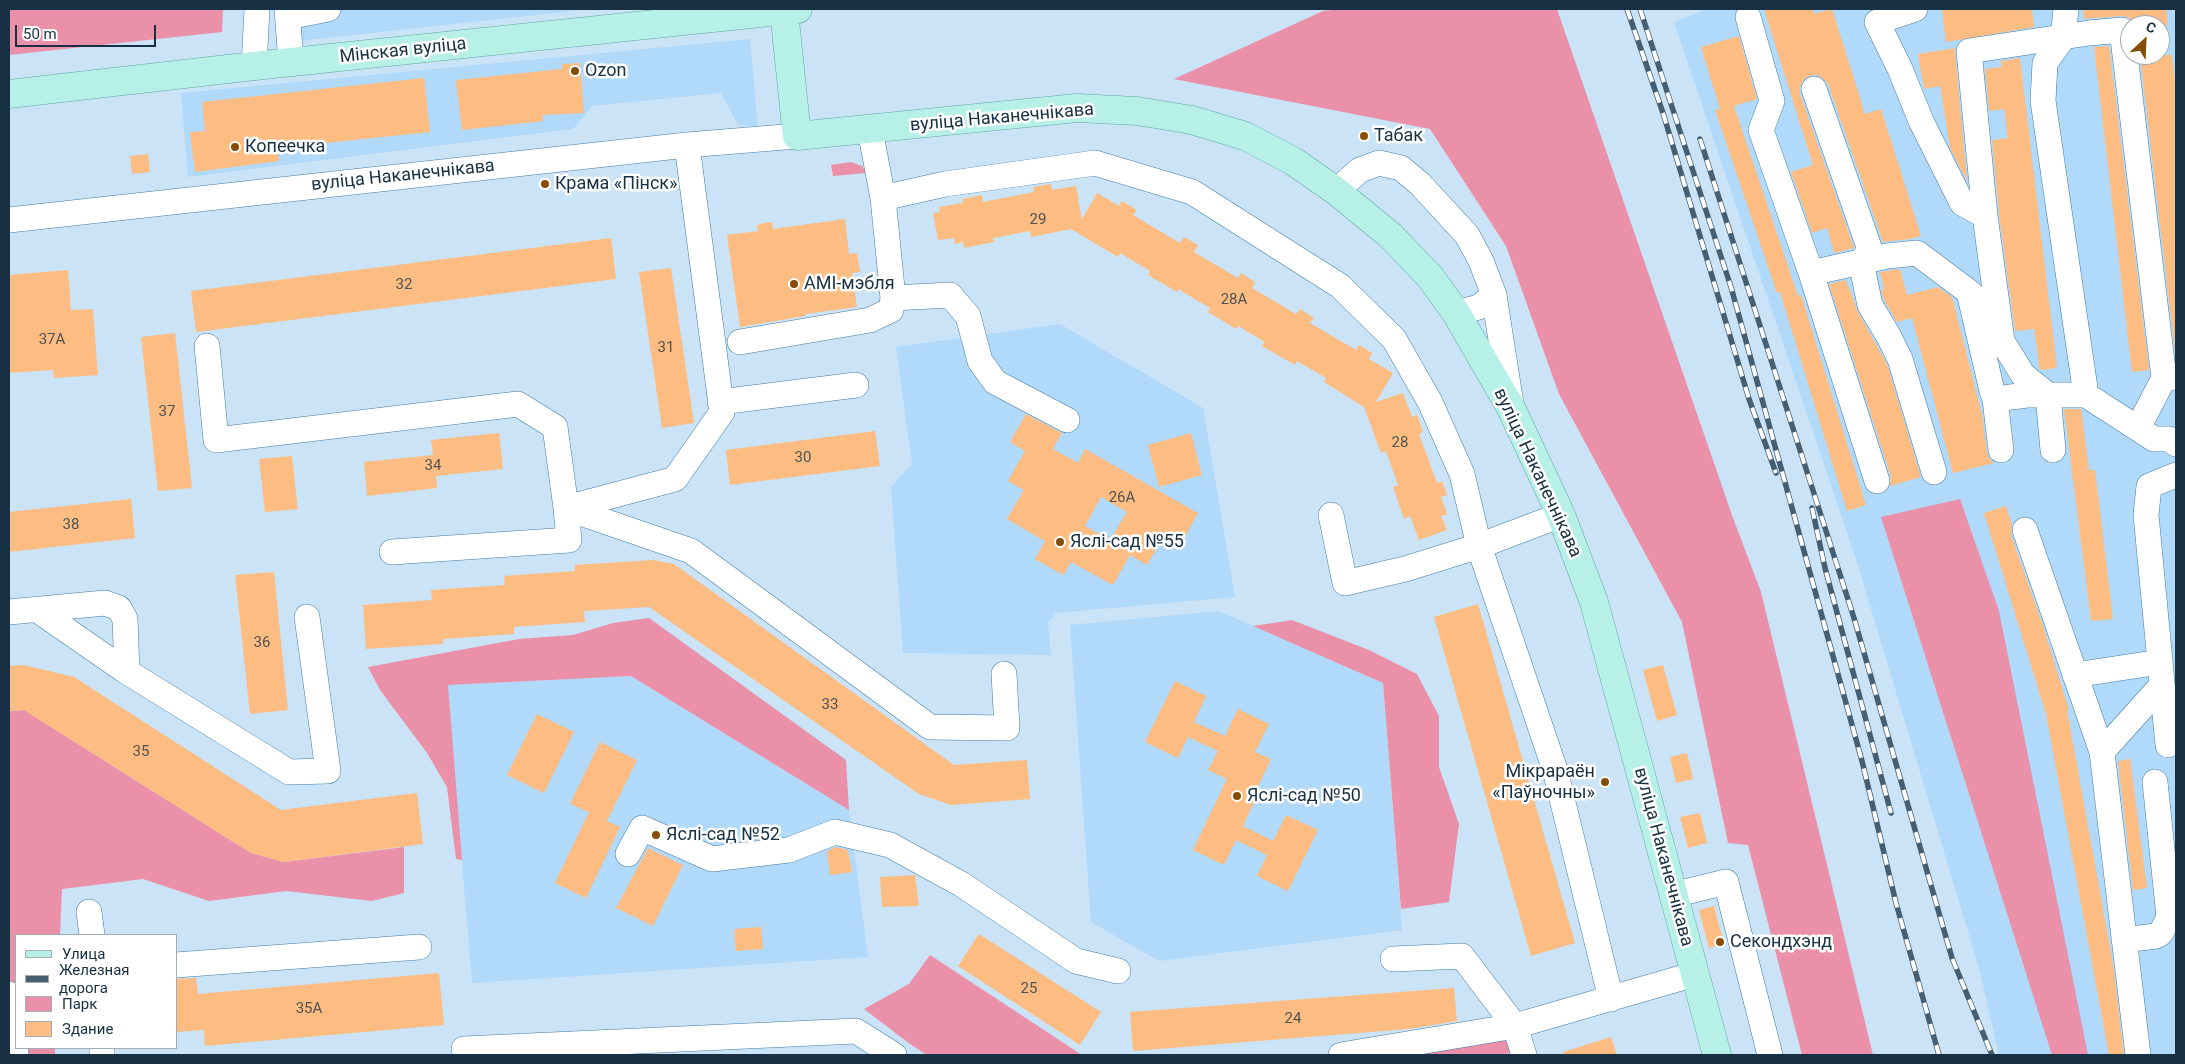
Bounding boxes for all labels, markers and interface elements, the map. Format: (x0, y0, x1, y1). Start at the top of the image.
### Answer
scale bar (18, 15, 159, 47)
north arrow (2120, 15, 2170, 65)
text: С (2143, 18, 2158, 36)
text: 50 m (23, 25, 57, 43)
street label: Мінская вуліца (339, 34, 467, 68)
place label: Ozon (585, 60, 626, 82)
marker: Ozon (569, 65, 581, 77)
street label: вуліца Наканечнікава (909, 99, 1095, 137)
place label: Табак (1374, 125, 1423, 147)
marker: Табак (1358, 130, 1370, 142)
place label: Копеечка (245, 136, 325, 158)
marker: Копеечка (229, 141, 241, 153)
street label: вуліца Наканечнікава (310, 156, 496, 196)
place label: Крама «Пінск» (555, 173, 678, 195)
marker: Крама «Пінск» (539, 178, 551, 190)
house number: 29 (1030, 211, 1046, 229)
place label: AMI-мэбля (804, 273, 895, 295)
house number: 32 (396, 276, 412, 294)
marker: AMI-мэбля (788, 278, 800, 290)
house number: 28А (1221, 291, 1247, 309)
house number: 37А (39, 331, 65, 349)
house number: 31 (658, 339, 674, 357)
street label: вуліца Наканечнікава (1488, 385, 1586, 561)
house number: 37 (159, 403, 175, 421)
house number: 28 (1392, 434, 1408, 452)
house number: 30 (795, 449, 811, 467)
house number: 34 (425, 457, 441, 475)
house number: 26А (1109, 489, 1135, 507)
house number: 38 (63, 516, 79, 534)
place label: Яслі-сад №55 (1070, 531, 1184, 553)
marker: Яслі-сад №55 (1054, 536, 1066, 548)
house number: 36 (254, 634, 270, 652)
house number: 33 (822, 696, 838, 714)
house number: 35 (133, 743, 149, 761)
place label: Мікрараён «Паўночны» (1492, 761, 1595, 804)
street label: вуліца Наканечнікава (1629, 765, 1697, 949)
marker: Мікрараён «Паўночны» (1599, 776, 1611, 788)
place label: Яслі-сад №50 (1247, 785, 1361, 807)
marker: Яслі-сад №50 (1231, 790, 1243, 802)
place label: Яслі-сад №52 (666, 824, 780, 846)
marker: Яслі-сад №52 (650, 829, 662, 841)
place label: Секондхэнд (1730, 931, 1832, 953)
legend (15, 934, 178, 1049)
marker: Секондхэнд (1714, 936, 1726, 948)
text: Улица (62, 945, 105, 963)
text: Железная дорога (59, 961, 130, 997)
house number: 25 (1021, 980, 1037, 998)
text: Парк (62, 995, 97, 1013)
house number: 35А (296, 1000, 322, 1018)
house number: 24 (1285, 1010, 1301, 1028)
text: Здание (62, 1020, 113, 1038)

